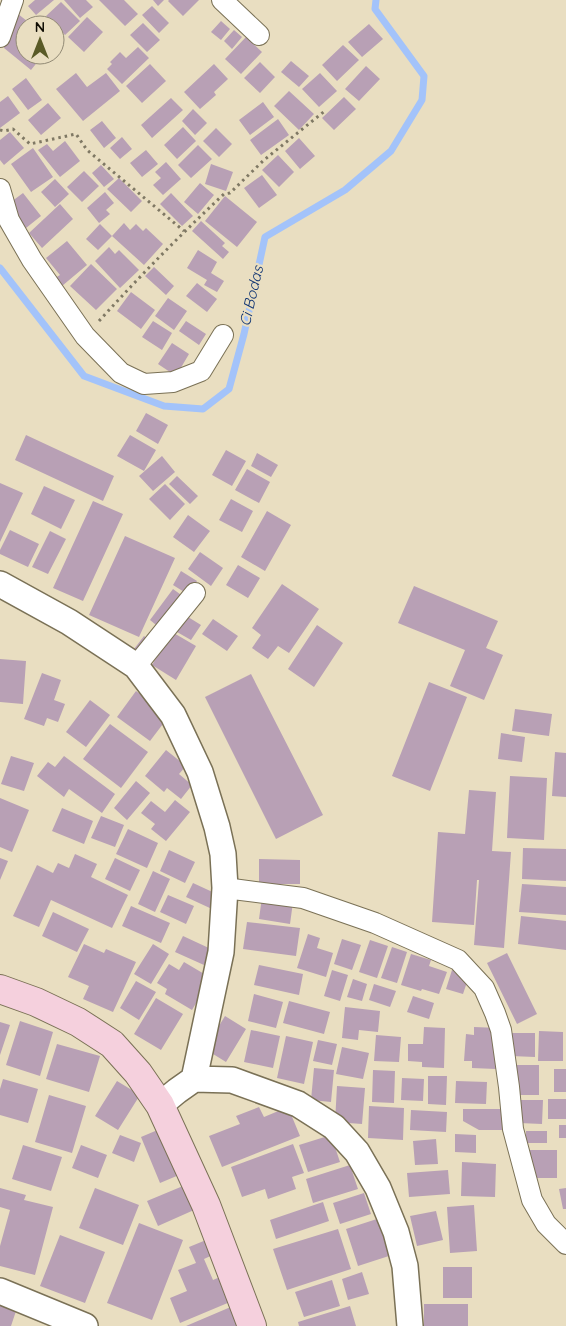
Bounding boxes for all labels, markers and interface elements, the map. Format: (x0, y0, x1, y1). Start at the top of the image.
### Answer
north arrow (15, 15, 65, 65)
text: N (35, 18, 45, 36)
water label: Ci Bodas (235, 263, 267, 328)

